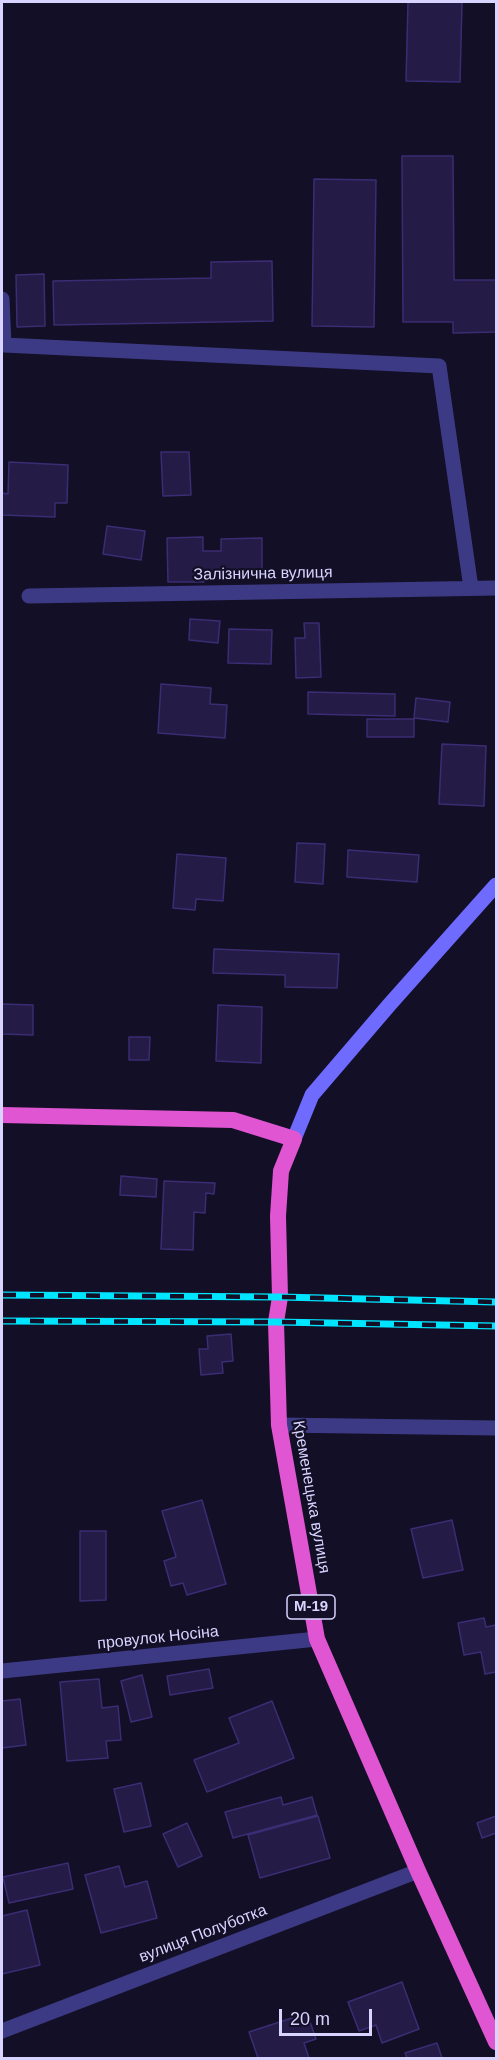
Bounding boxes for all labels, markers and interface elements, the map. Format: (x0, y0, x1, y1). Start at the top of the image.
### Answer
street label: Залізнична вулиця (193, 563, 333, 585)
street label: Кременецька вулиця (288, 1419, 334, 1575)
road number: М-19 (287, 1595, 335, 1619)
street label: провулок Носіна (96, 1622, 220, 1654)
street label: вулиця Полуботка (136, 1901, 270, 1967)
scale bar (282, 1997, 375, 2035)
text: 20 m (290, 2009, 330, 2029)

